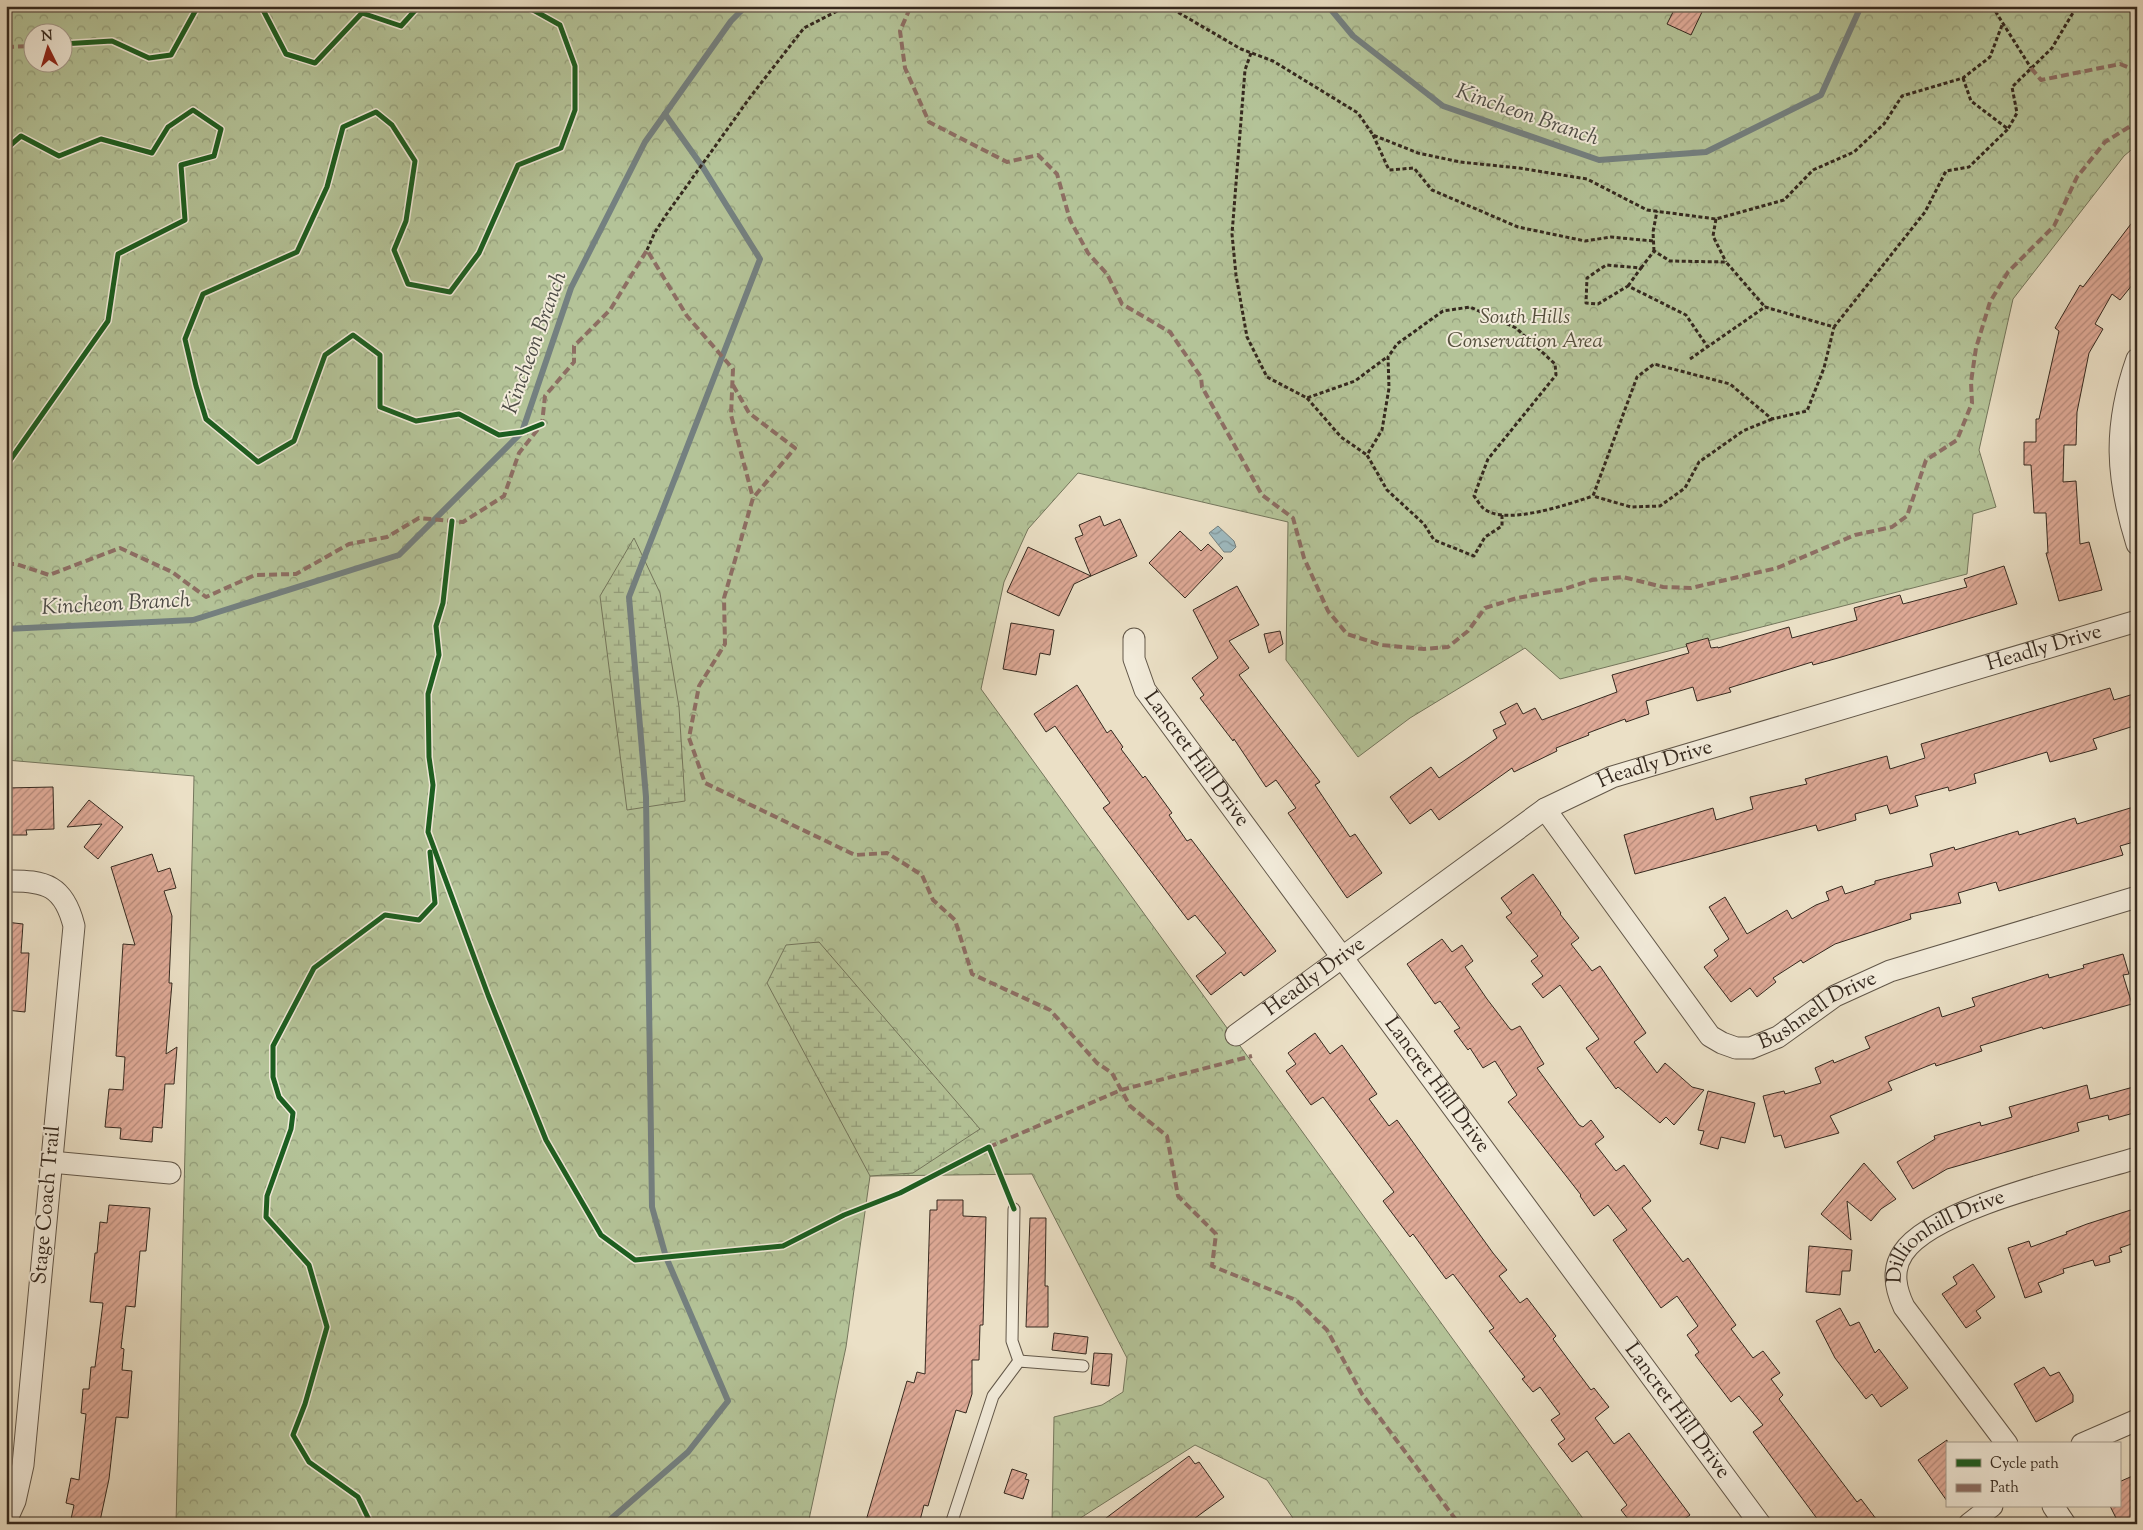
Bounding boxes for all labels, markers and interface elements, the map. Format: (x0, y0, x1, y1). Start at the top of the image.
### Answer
north arrow (22, 22, 72, 72)
text: N (41, 27, 53, 47)
water label: Kincheon Branch (1451, 77, 1603, 156)
water label: Kincheon Branch (495, 267, 577, 419)
park label: South Hills Conservation Area (1447, 303, 1603, 357)
water label: Kincheon Branch (41, 585, 192, 625)
street label: Headly Drive (1983, 617, 2105, 680)
street label: Lancret Hill Drive (1136, 685, 1256, 834)
street label: Headly Drive (1592, 733, 1716, 797)
street label: Headly Drive (1258, 930, 1372, 1024)
street label: Bushnell Drive (1754, 964, 1882, 1058)
street label: Lancret Hill Drive (1376, 1011, 1497, 1160)
street label: Stage Coach Trail (25, 1124, 69, 1286)
street label: Dillionhill Drive (1881, 1183, 2009, 1284)
street label: Lancret Hill Drive (1616, 1337, 1737, 1486)
legend (1946, 1442, 2120, 1508)
text: Cycle path (1990, 1454, 2059, 1475)
text: Path (1990, 1478, 2019, 1499)

